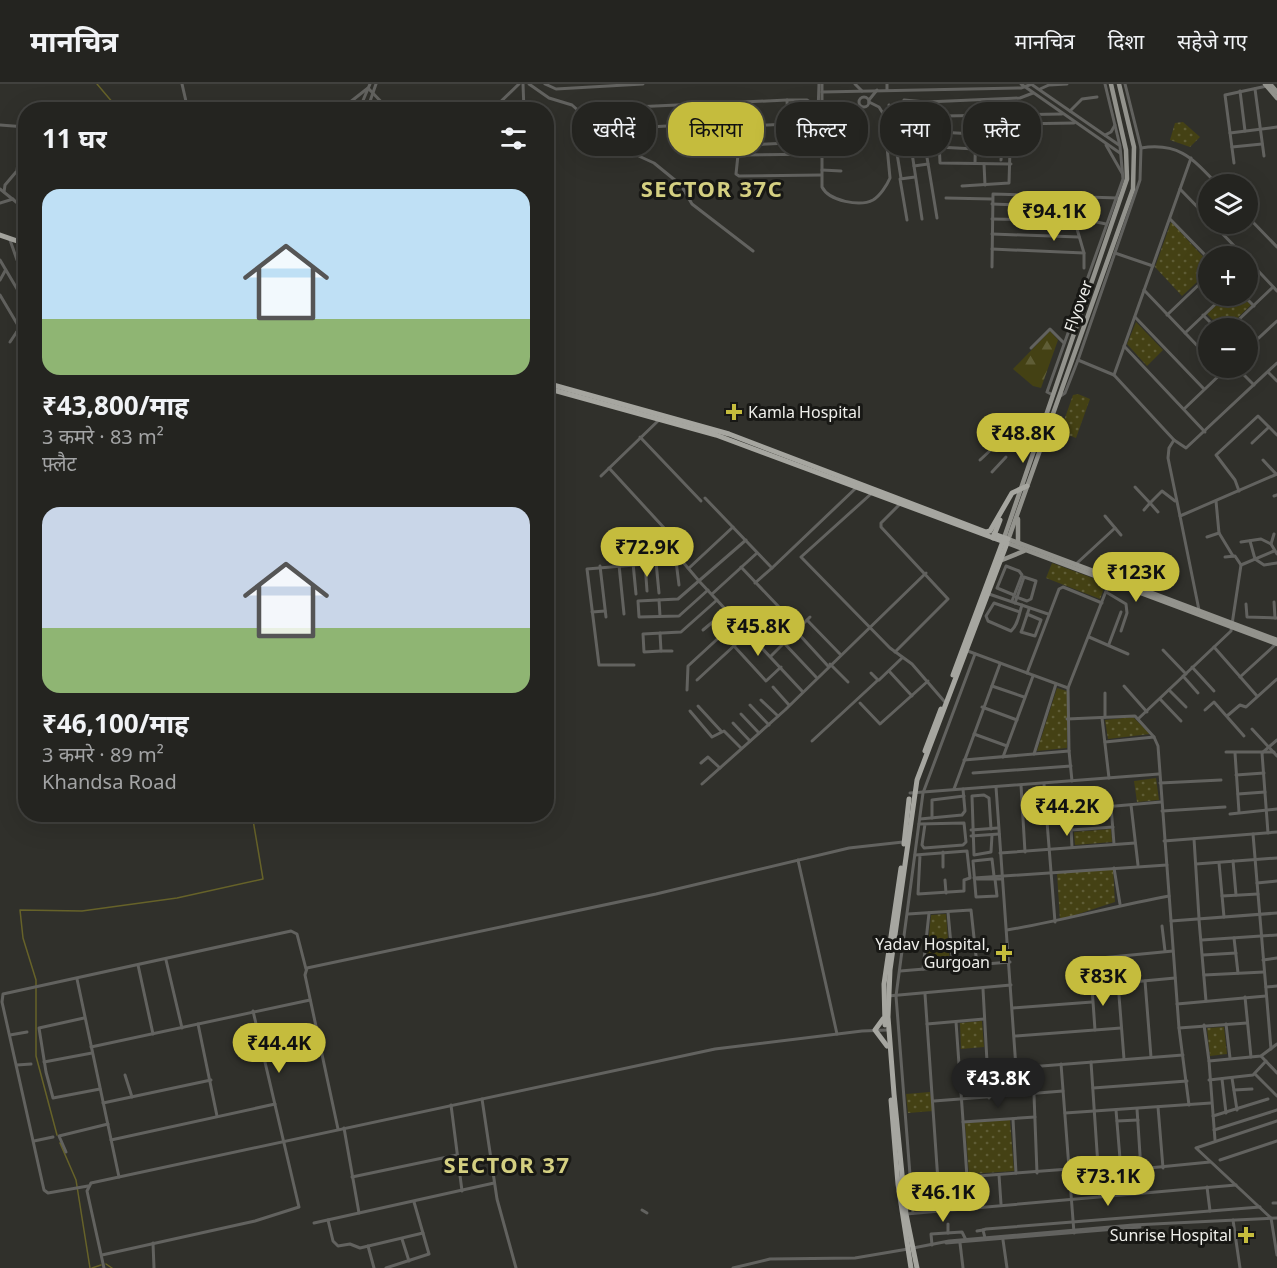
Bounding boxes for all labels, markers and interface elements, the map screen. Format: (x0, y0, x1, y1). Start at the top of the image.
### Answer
text: मानचित्र (30, 22, 118, 60)
text: मानचित्र (1015, 27, 1075, 55)
text: दिशा (1108, 27, 1144, 55)
text: सहेजे गए (1177, 27, 1247, 55)
chip: खरीदें (572, 102, 656, 156)
chip: किराया (668, 102, 764, 156)
chip: फ़िल्टर (776, 102, 868, 156)
chip: नया (880, 102, 951, 156)
chip: फ़्लैट (963, 102, 1041, 156)
text: 11 घर (42, 120, 107, 156)
icon: filters (497, 122, 530, 155)
district label: SECTOR 37C (641, 173, 783, 203)
map controls (1198, 174, 1258, 378)
button: layers (1198, 174, 1258, 234)
pin: ₹94.1K (1005, 191, 1103, 242)
text: ₹94.1K (1022, 197, 1086, 224)
icon: home (232, 228, 340, 336)
button: + (1198, 246, 1258, 306)
street label: Flyover (1058, 277, 1098, 335)
button: − (1198, 318, 1258, 378)
text: ₹43,800/माह (42, 387, 189, 423)
place label: Kamla Hospital (748, 401, 861, 423)
marker: Kamla Hospital (725, 403, 743, 421)
pin: ₹48.8K (974, 413, 1072, 464)
text: ₹48.8K (991, 419, 1055, 446)
text: 3 कमरे · 83 m² (42, 423, 164, 450)
text: फ़्लैट (42, 450, 77, 477)
pin: ₹72.9K (598, 527, 696, 578)
text: ₹72.9K (615, 533, 679, 560)
icon: home (232, 546, 340, 654)
pin: ₹123K (1094, 552, 1178, 603)
text: ₹123K (1106, 558, 1166, 585)
pin: ₹45.8K (709, 606, 807, 657)
text: ₹45.8K (726, 612, 790, 639)
text: ₹46,100/माह (42, 705, 189, 741)
text: 3 कमरे · 89 m² (42, 741, 164, 768)
text: Khandsa Road (42, 768, 177, 795)
pin: ₹44.2K (1018, 786, 1116, 837)
text: ₹44.2K (1035, 792, 1099, 819)
place label: Yadav Hospital, Gurgoan (875, 933, 990, 973)
marker: Yadav Hospital, Gurgoan (995, 944, 1013, 962)
pin: ₹83K (1067, 956, 1139, 1007)
text: ₹83K (1079, 962, 1127, 989)
pin: ₹44.4K (230, 1023, 328, 1074)
text: ₹44.4K (247, 1029, 311, 1056)
pin: ₹43.8K (949, 1058, 1047, 1109)
text: ₹43.8K (966, 1064, 1030, 1091)
district label: SECTOR 37 (443, 1149, 571, 1179)
pin: ₹73.1K (1059, 1156, 1157, 1207)
text: ₹73.1K (1076, 1162, 1140, 1189)
pin: ₹46.1K (894, 1172, 992, 1223)
text: ₹46.1K (911, 1178, 975, 1205)
place label: Sunrise Hospital (1110, 1224, 1232, 1246)
marker: Sunrise Hospital (1237, 1226, 1255, 1244)

